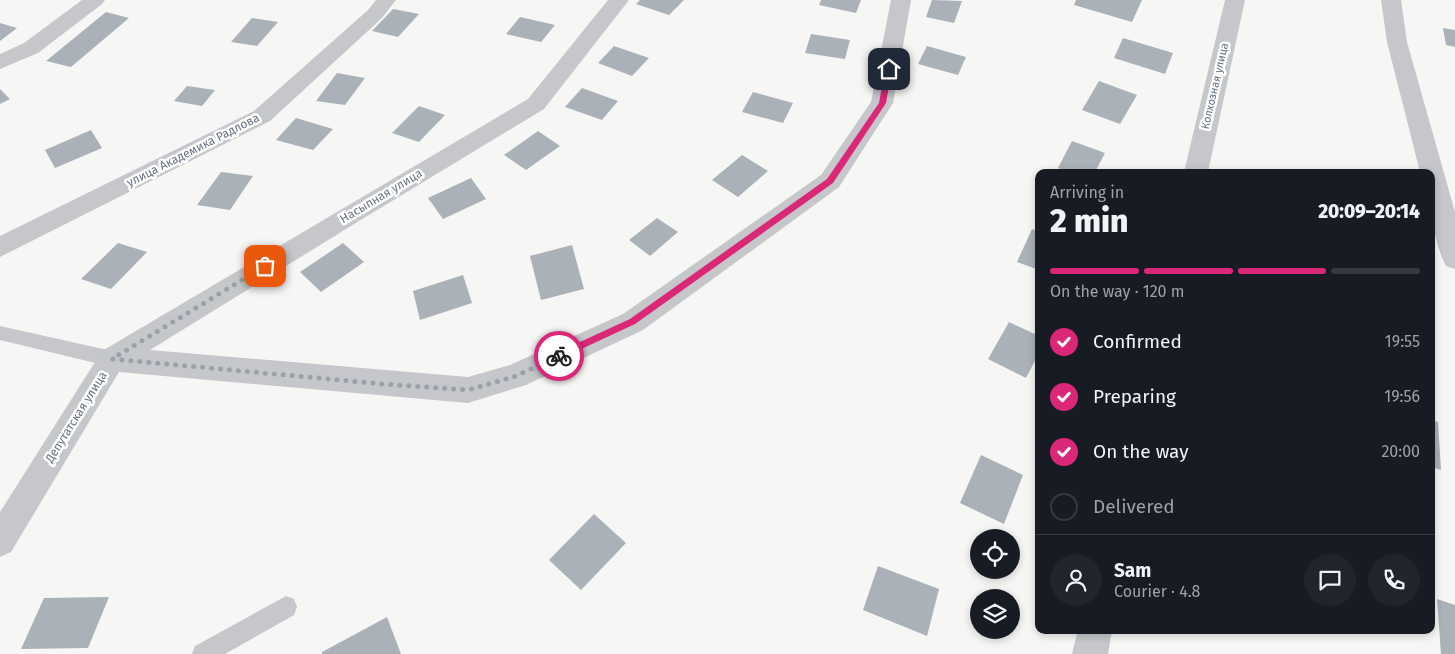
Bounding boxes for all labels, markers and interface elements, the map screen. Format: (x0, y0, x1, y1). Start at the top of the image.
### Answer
street label: Колхозная улица (1199, 42, 1231, 130)
pin (868, 48, 910, 90)
icon: home (875, 55, 903, 83)
street label: улица Академика Радлова (124, 110, 262, 190)
street label: Насыпная улица (337, 166, 425, 226)
text: Arriving in (1050, 183, 1124, 202)
text: 20:09–20:14 (1318, 200, 1420, 223)
text: 2 min (1050, 202, 1128, 240)
pin (244, 245, 286, 287)
icon: bag (251, 252, 279, 280)
text: On the way · 120 m (1050, 282, 1184, 301)
icon: check (1050, 328, 1078, 356)
text: Confirmed (1093, 330, 1182, 353)
courier (534, 331, 584, 381)
text: 19:55 (1385, 332, 1420, 351)
icon: bike (545, 342, 573, 370)
street label: Депутатская улица (42, 369, 110, 466)
icon: check (1050, 383, 1078, 411)
text: Preparing (1093, 385, 1176, 408)
text: 19:56 (1384, 387, 1420, 406)
icon: check (1050, 438, 1078, 466)
text: On the way (1093, 440, 1189, 463)
text: 20:00 (1381, 442, 1420, 461)
text: Delivered (1093, 495, 1175, 518)
map controls (970, 529, 1020, 639)
button: locate (970, 529, 1020, 579)
button: person (1050, 554, 1102, 606)
button: chat (1304, 554, 1356, 606)
button: phone (1368, 554, 1420, 606)
text: Sam (1114, 559, 1151, 582)
text: Courier · 4.8 (1114, 582, 1200, 601)
button: layers (970, 589, 1020, 639)

